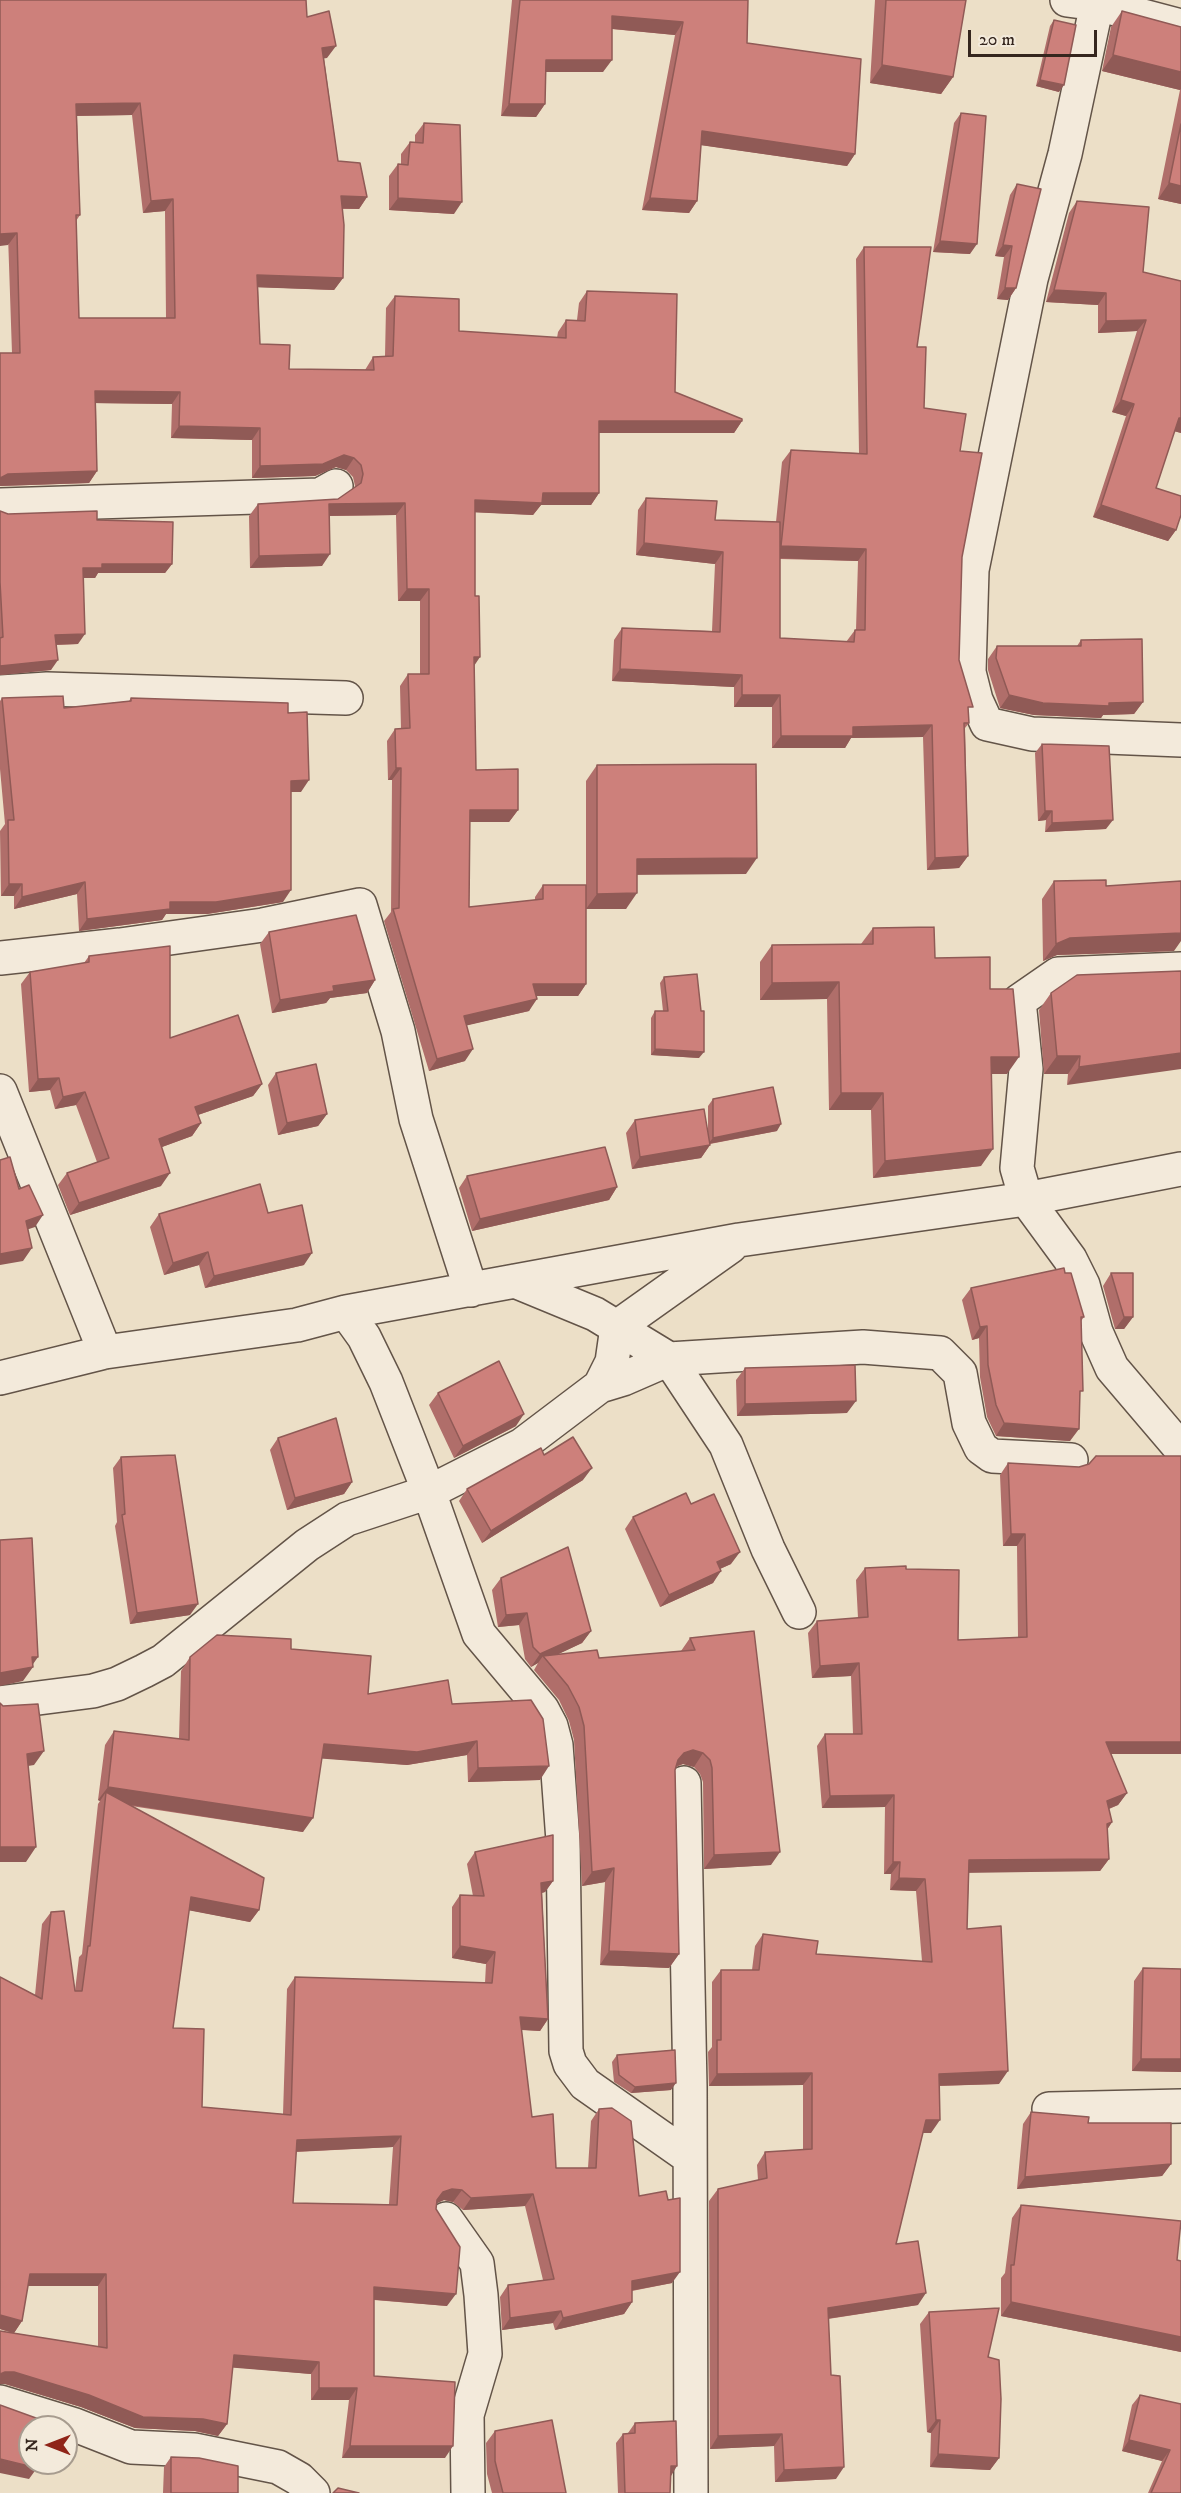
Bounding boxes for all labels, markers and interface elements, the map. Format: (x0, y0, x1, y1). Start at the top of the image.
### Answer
scale bar (971, 18, 1100, 56)
text: 20 m (979, 29, 1015, 51)
north arrow (18, 2415, 78, 2475)
text: N (22, 2438, 42, 2452)

